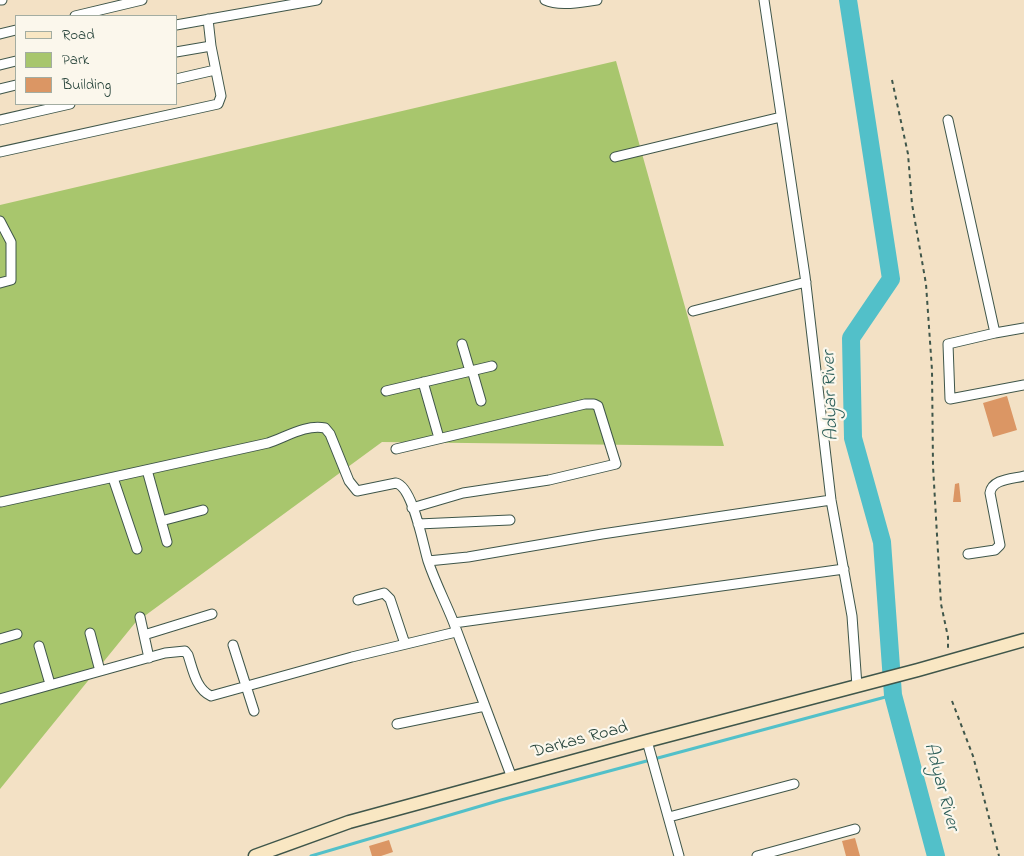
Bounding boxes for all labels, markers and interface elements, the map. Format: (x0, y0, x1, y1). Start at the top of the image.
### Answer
legend (15, 15, 178, 105)
text: Road (62, 24, 95, 46)
text: Park (62, 49, 89, 71)
text: Building (62, 74, 111, 96)
water label: Adyar River (819, 351, 845, 441)
street label: Darkas Road (529, 718, 631, 764)
water label: Adyar River (917, 741, 963, 833)

